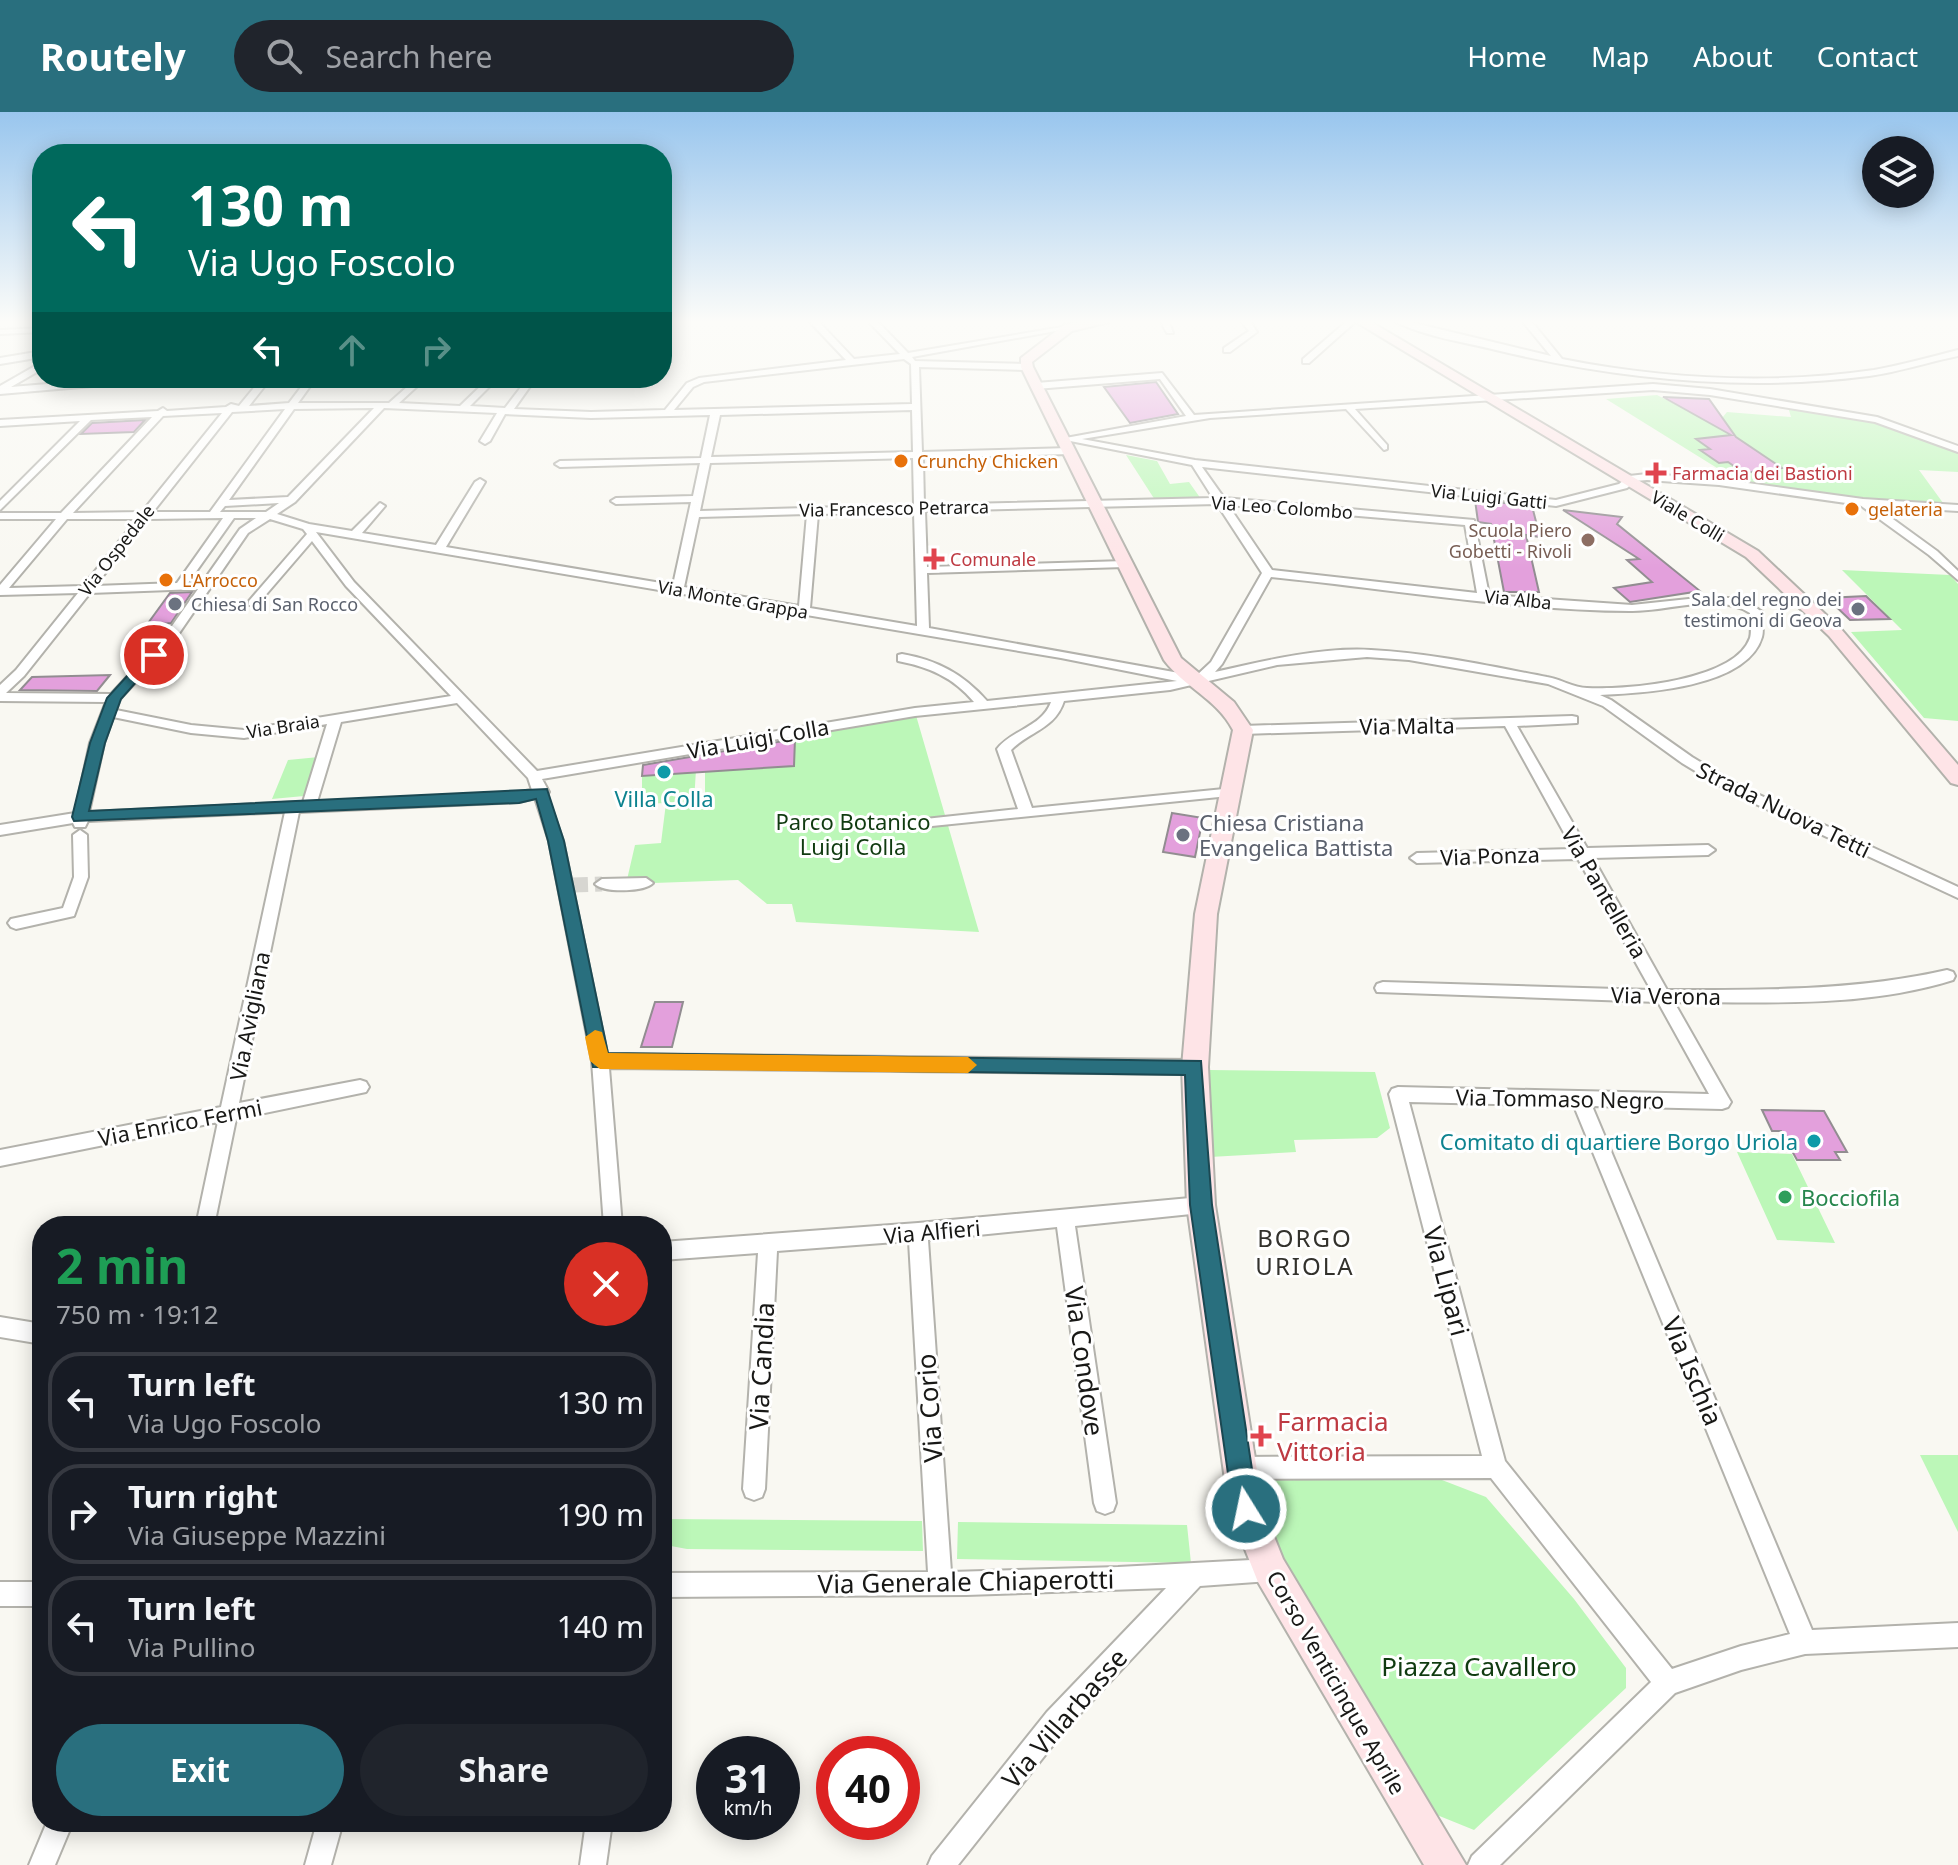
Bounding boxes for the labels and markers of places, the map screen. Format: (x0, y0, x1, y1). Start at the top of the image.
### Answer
place label: Crunchy Chicken (917, 449, 1058, 473)
marker: Crunchy Chicken (892, 452, 910, 470)
place label: Farmacia dei Bastioni (1672, 461, 1853, 485)
marker: Farmacia dei Bastioni (1647, 464, 1665, 482)
place label: gelateria (1868, 497, 1943, 521)
marker: gelateria (1843, 500, 1861, 518)
place label: Scuola Piero Gobetti - Rivoli (1449, 518, 1572, 563)
marker: Scuola Piero Gobetti - Rivoli (1579, 531, 1597, 549)
place label: Comunale (950, 547, 1036, 571)
marker: Comunale (925, 550, 943, 568)
place label: L'Arrocco (182, 568, 258, 592)
marker: L'Arrocco (157, 571, 175, 589)
place label: Sala del regno dei testimoni di Geova (1684, 587, 1842, 632)
place label: Chiesa di San Rocco (191, 592, 358, 616)
marker: Chiesa di San Rocco (166, 595, 184, 613)
marker: Sala del regno dei testimoni di Geova (1849, 600, 1867, 618)
pin (120, 621, 188, 689)
marker: Villa Colla (655, 763, 673, 781)
place label: Villa Colla (614, 783, 714, 813)
place label: Chiesa Cristiana Evangelica Battista (1199, 807, 1393, 862)
marker: Chiesa Cristiana Evangelica Battista (1174, 826, 1192, 844)
place label: Comitato di quartiere Borgo Uriola (1440, 1126, 1798, 1156)
marker: Comitato di quartiere Borgo Uriola (1805, 1132, 1823, 1150)
place label: Bocciofila (1801, 1182, 1900, 1212)
marker: Bocciofila (1776, 1188, 1794, 1206)
place label: Farmacia Vittoria (1277, 1403, 1389, 1469)
marker: Farmacia Vittoria (1252, 1427, 1270, 1445)

